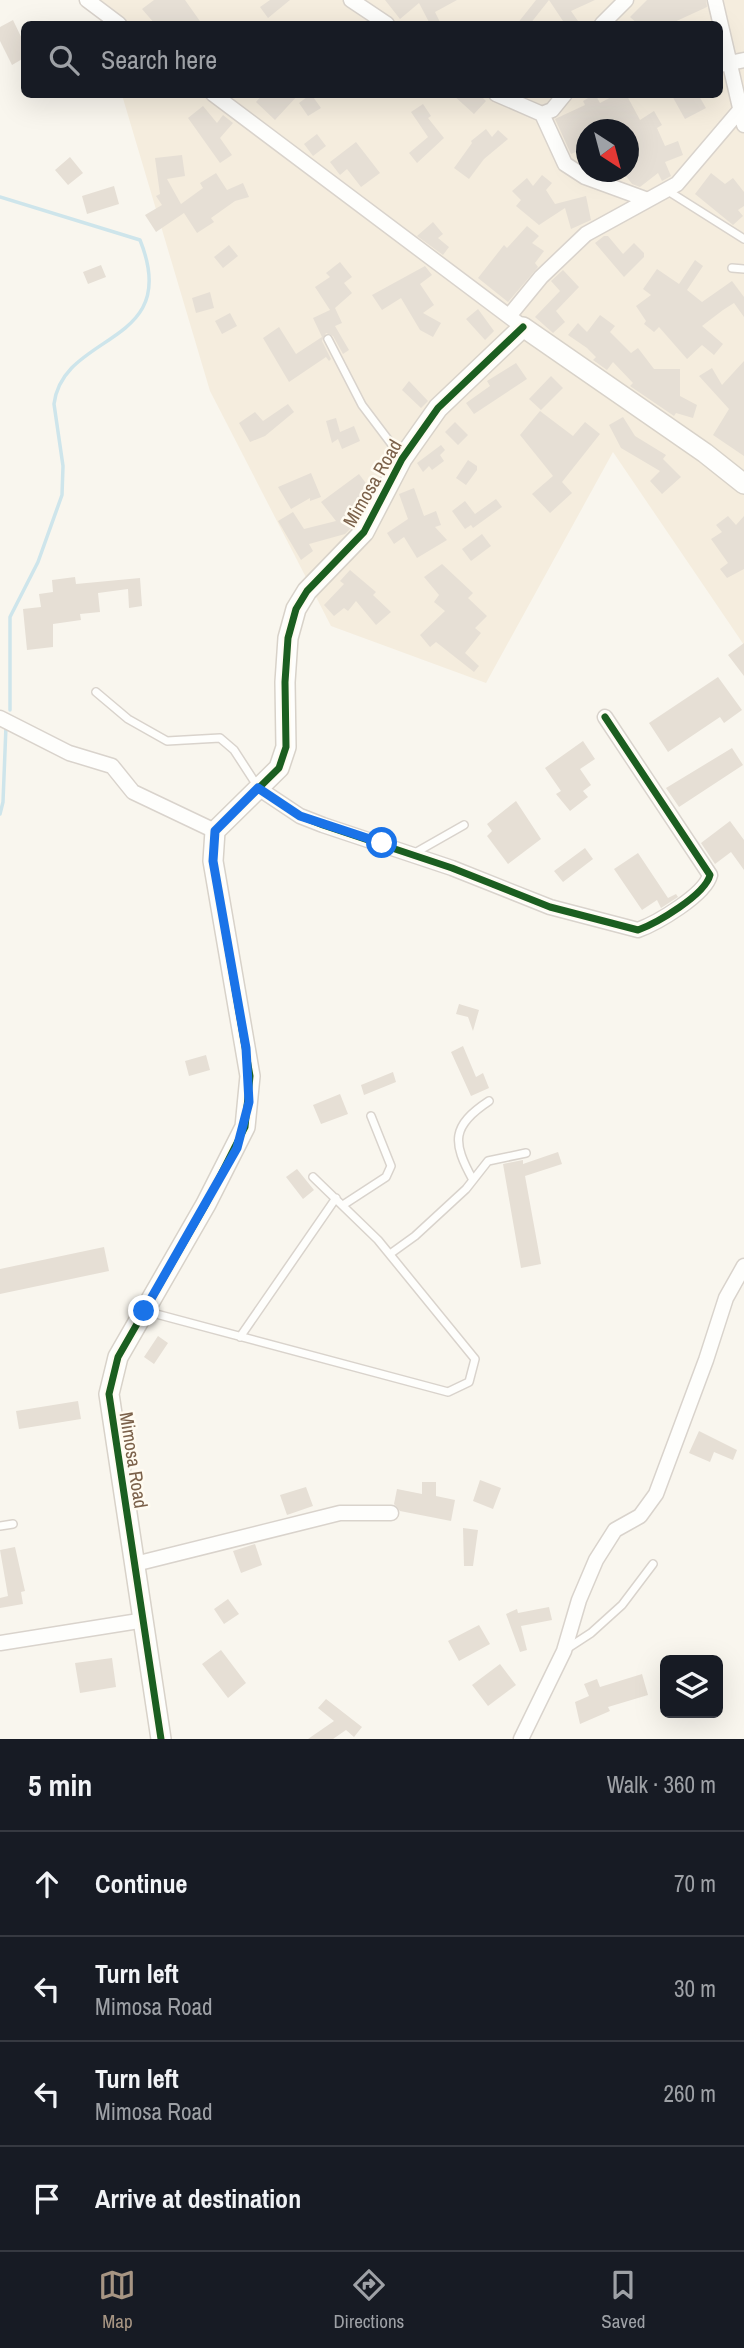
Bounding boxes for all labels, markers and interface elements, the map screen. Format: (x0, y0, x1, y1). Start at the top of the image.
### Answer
search box (21, 21, 723, 98)
icon: search (45, 41, 83, 79)
text: Search here (101, 42, 217, 77)
north arrow (576, 119, 639, 182)
street label: Mimosa Road (336, 435, 408, 531)
route start (366, 827, 397, 858)
route end (128, 1295, 159, 1326)
street label: Mimosa Road (114, 1410, 154, 1510)
map controls (660, 1655, 723, 1718)
button: layers (660, 1655, 723, 1718)
text: 5 min (28, 1765, 92, 1805)
text: Walk · 360 m (607, 1769, 716, 1800)
icon: ahead (28, 1865, 66, 1903)
text: Continue (95, 1866, 187, 1901)
text: 70 m (674, 1868, 716, 1899)
text: Turn left (95, 1956, 179, 1991)
icon: left (28, 1970, 66, 2008)
text: 30 m (674, 1973, 716, 2004)
text: Mimosa Road (95, 1991, 212, 2022)
text: Turn left (95, 2061, 179, 2096)
icon: left (28, 2075, 66, 2113)
text: 260 m (664, 2078, 716, 2109)
text: Mimosa Road (95, 2096, 212, 2127)
icon: arrive (28, 2180, 66, 2218)
text: Arrive at destination (95, 2181, 301, 2216)
tab: Map (98, 2266, 136, 2334)
tab: Directions (333, 2266, 404, 2334)
tab: Saved (601, 2266, 646, 2334)

